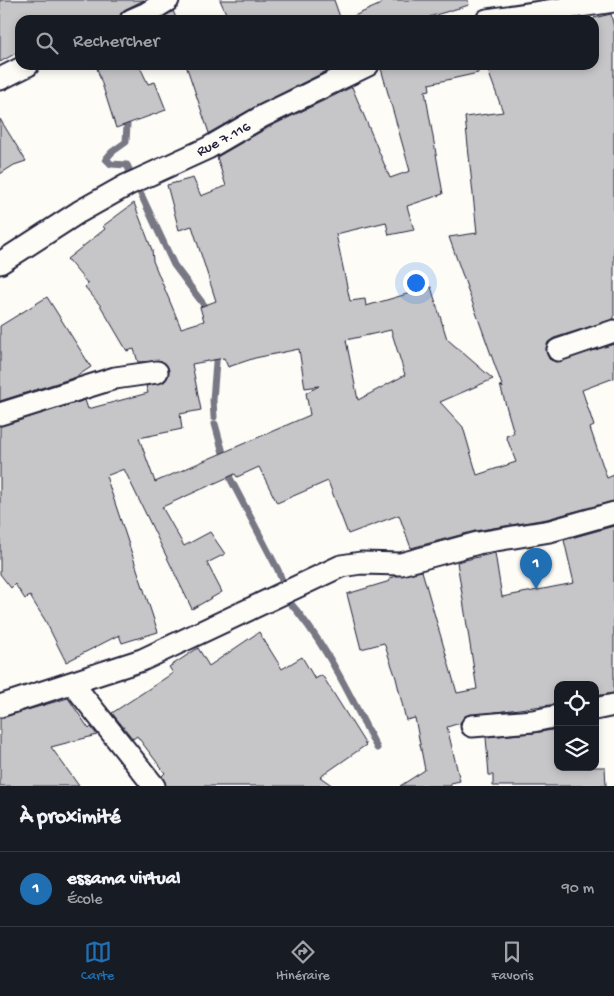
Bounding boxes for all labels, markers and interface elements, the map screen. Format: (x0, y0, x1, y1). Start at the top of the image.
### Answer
search box (15, 15, 599, 70)
icon: search (33, 29, 61, 57)
text: Rechercher (73, 31, 159, 54)
street label: Rue 7.116 (194, 118, 254, 161)
your location (403, 270, 429, 296)
pin: 1 (520, 548, 552, 589)
map controls (554, 681, 599, 771)
button: locate (554, 681, 599, 726)
button: layers (554, 726, 599, 771)
text: À proximité (20, 806, 121, 831)
text: essama virtual (67, 868, 181, 891)
text: 1 (33, 880, 39, 899)
text: 90 m (562, 880, 594, 899)
text: École (67, 891, 103, 910)
tab: Carte (81, 938, 114, 985)
tab: Itinéraire (276, 938, 330, 985)
tab: Favoris (492, 938, 533, 985)

